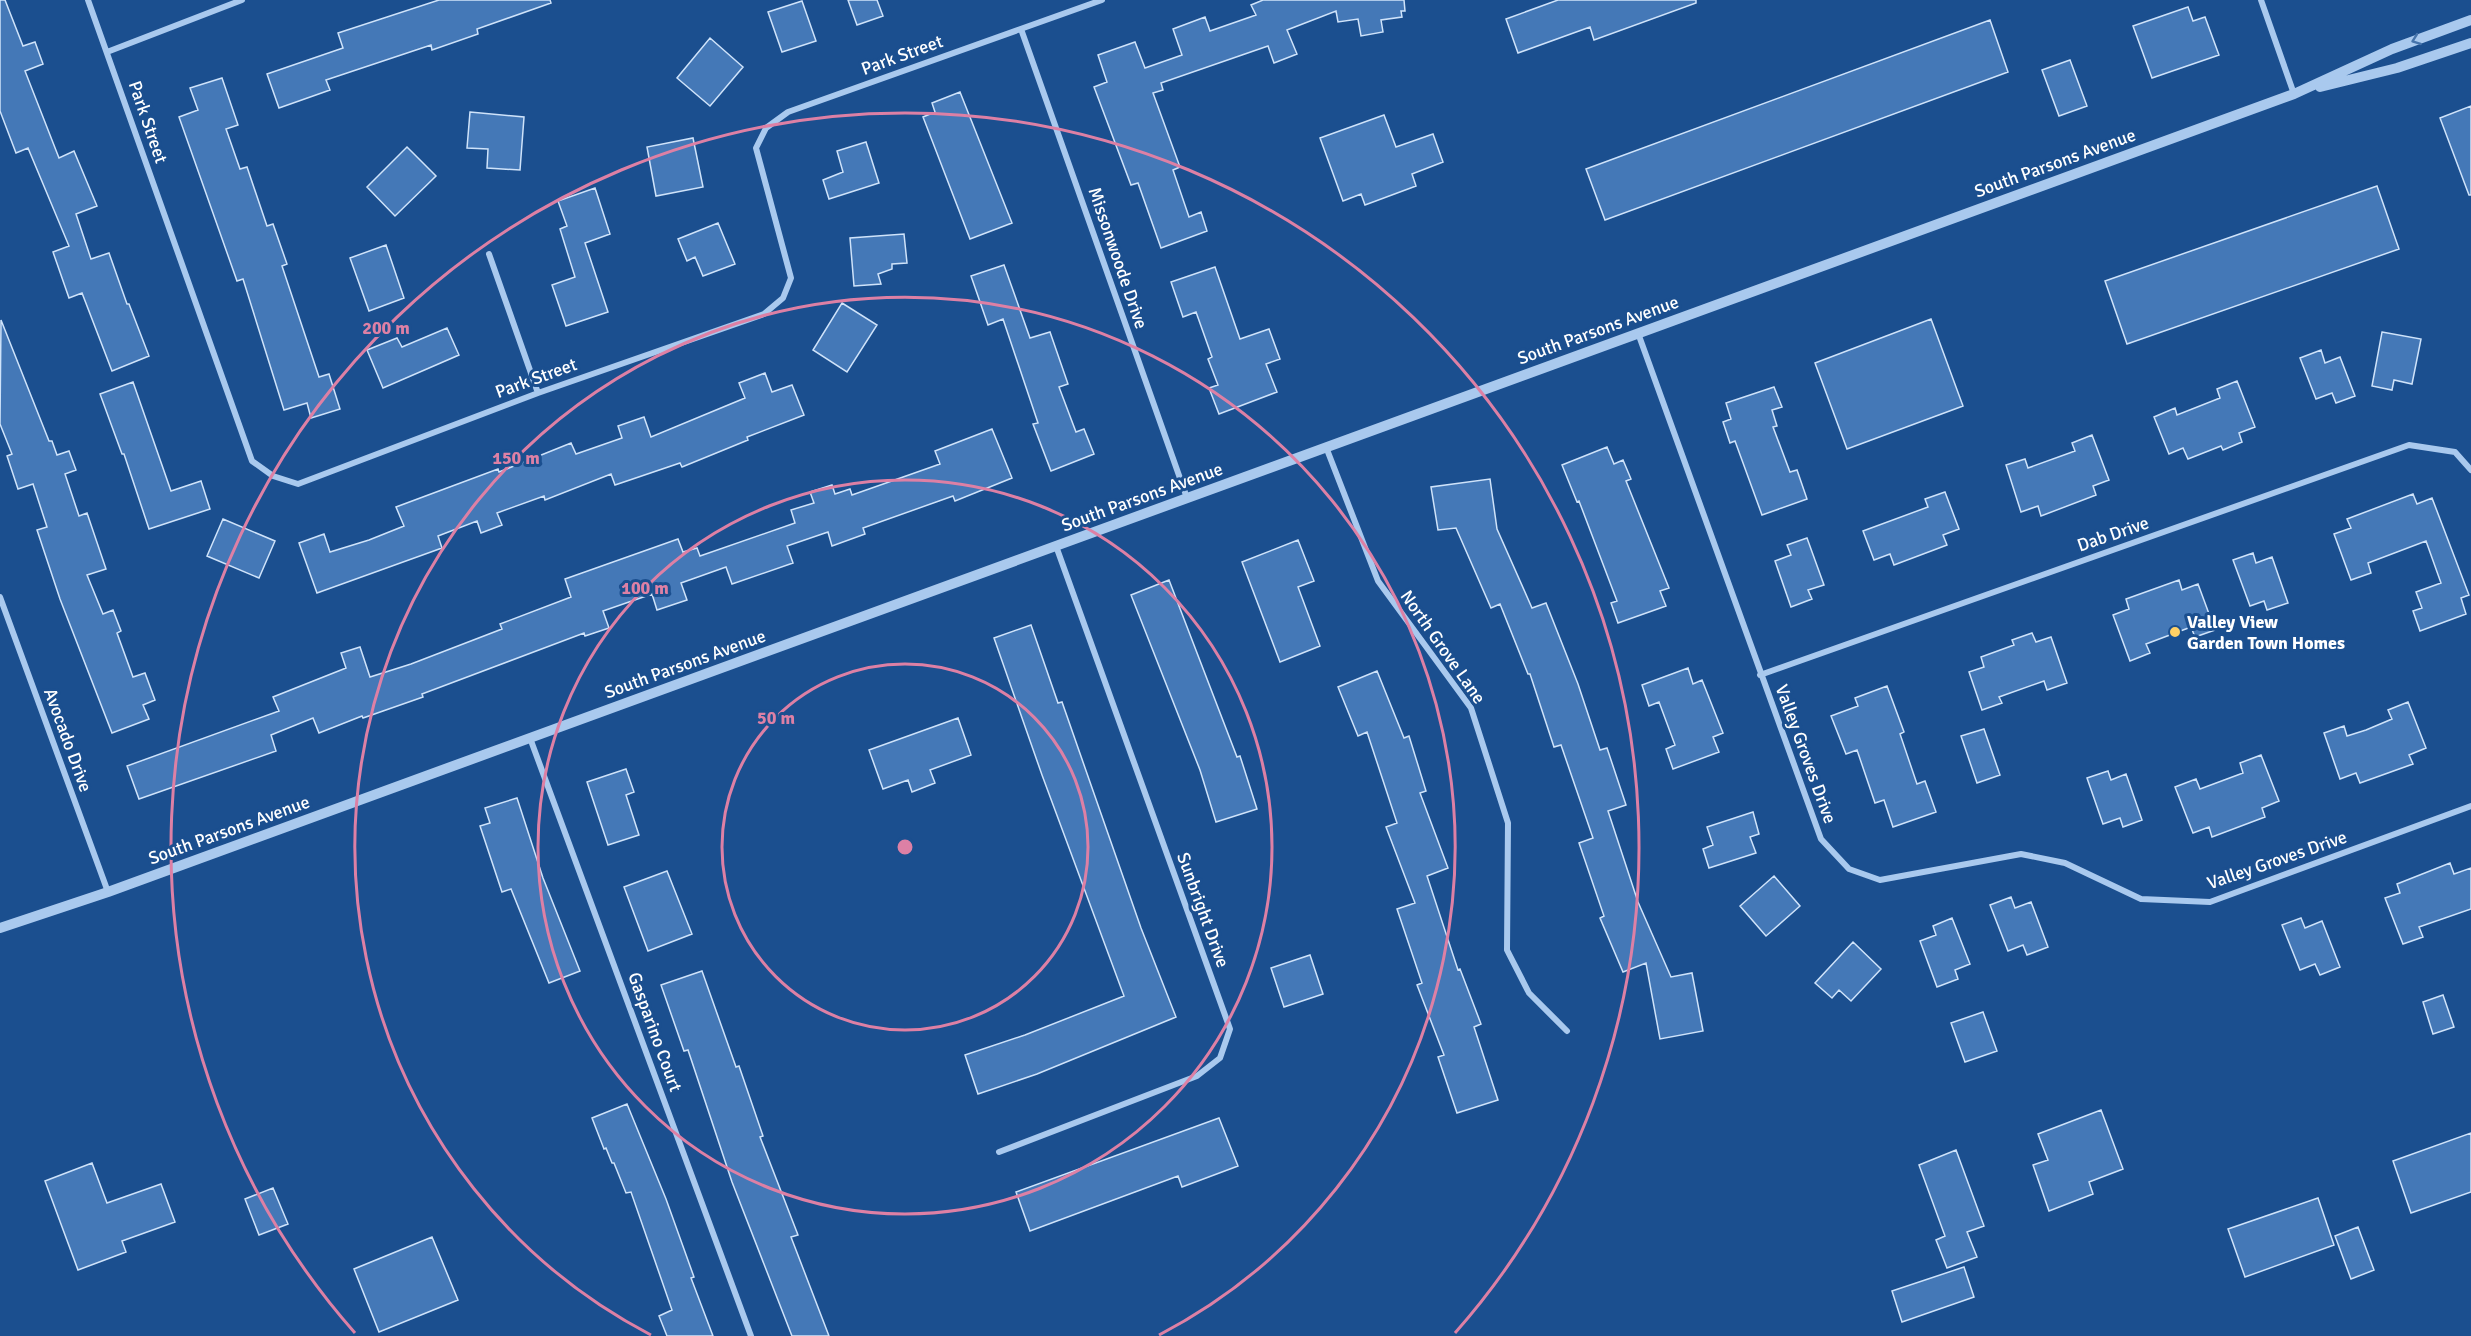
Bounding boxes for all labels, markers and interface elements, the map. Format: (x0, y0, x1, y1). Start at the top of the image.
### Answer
street label: Park Street (858, 30, 946, 80)
one-way arrow (2411, 33, 2422, 46)
street label: Park Street (124, 78, 172, 166)
street label: South Parsons Avenue (1971, 124, 2139, 202)
street label: Missonwoode Drive (1083, 184, 1153, 332)
street label: South Parsons Avenue (1514, 291, 1682, 369)
text: 200 m (362, 317, 410, 339)
street label: Park Street (492, 353, 580, 403)
text: 150 m (492, 447, 540, 469)
street label: South Parsons Avenue (1058, 458, 1226, 536)
street label: Dab Drive (2074, 511, 2152, 557)
text: 100 m (621, 577, 669, 599)
street label: North Grove Lane (1396, 586, 1490, 708)
place label: Valley View Garden Town Homes (2187, 611, 2345, 654)
street label: South Parsons Avenue (601, 625, 769, 703)
marker: Valley View Garden Town Homes (2168, 625, 2182, 639)
street label: Valley Groves Drive (1771, 682, 1841, 826)
street label: Avocado Drive (39, 685, 97, 795)
text: 50 m (757, 707, 795, 729)
street label: South Parsons Avenue (145, 791, 313, 869)
street label: Valley Groves Drive (2204, 826, 2350, 894)
centre of rings (895, 837, 915, 857)
street label: Sunbright Drive (1172, 849, 1234, 971)
street label: Gasparino Court (623, 969, 687, 1095)

